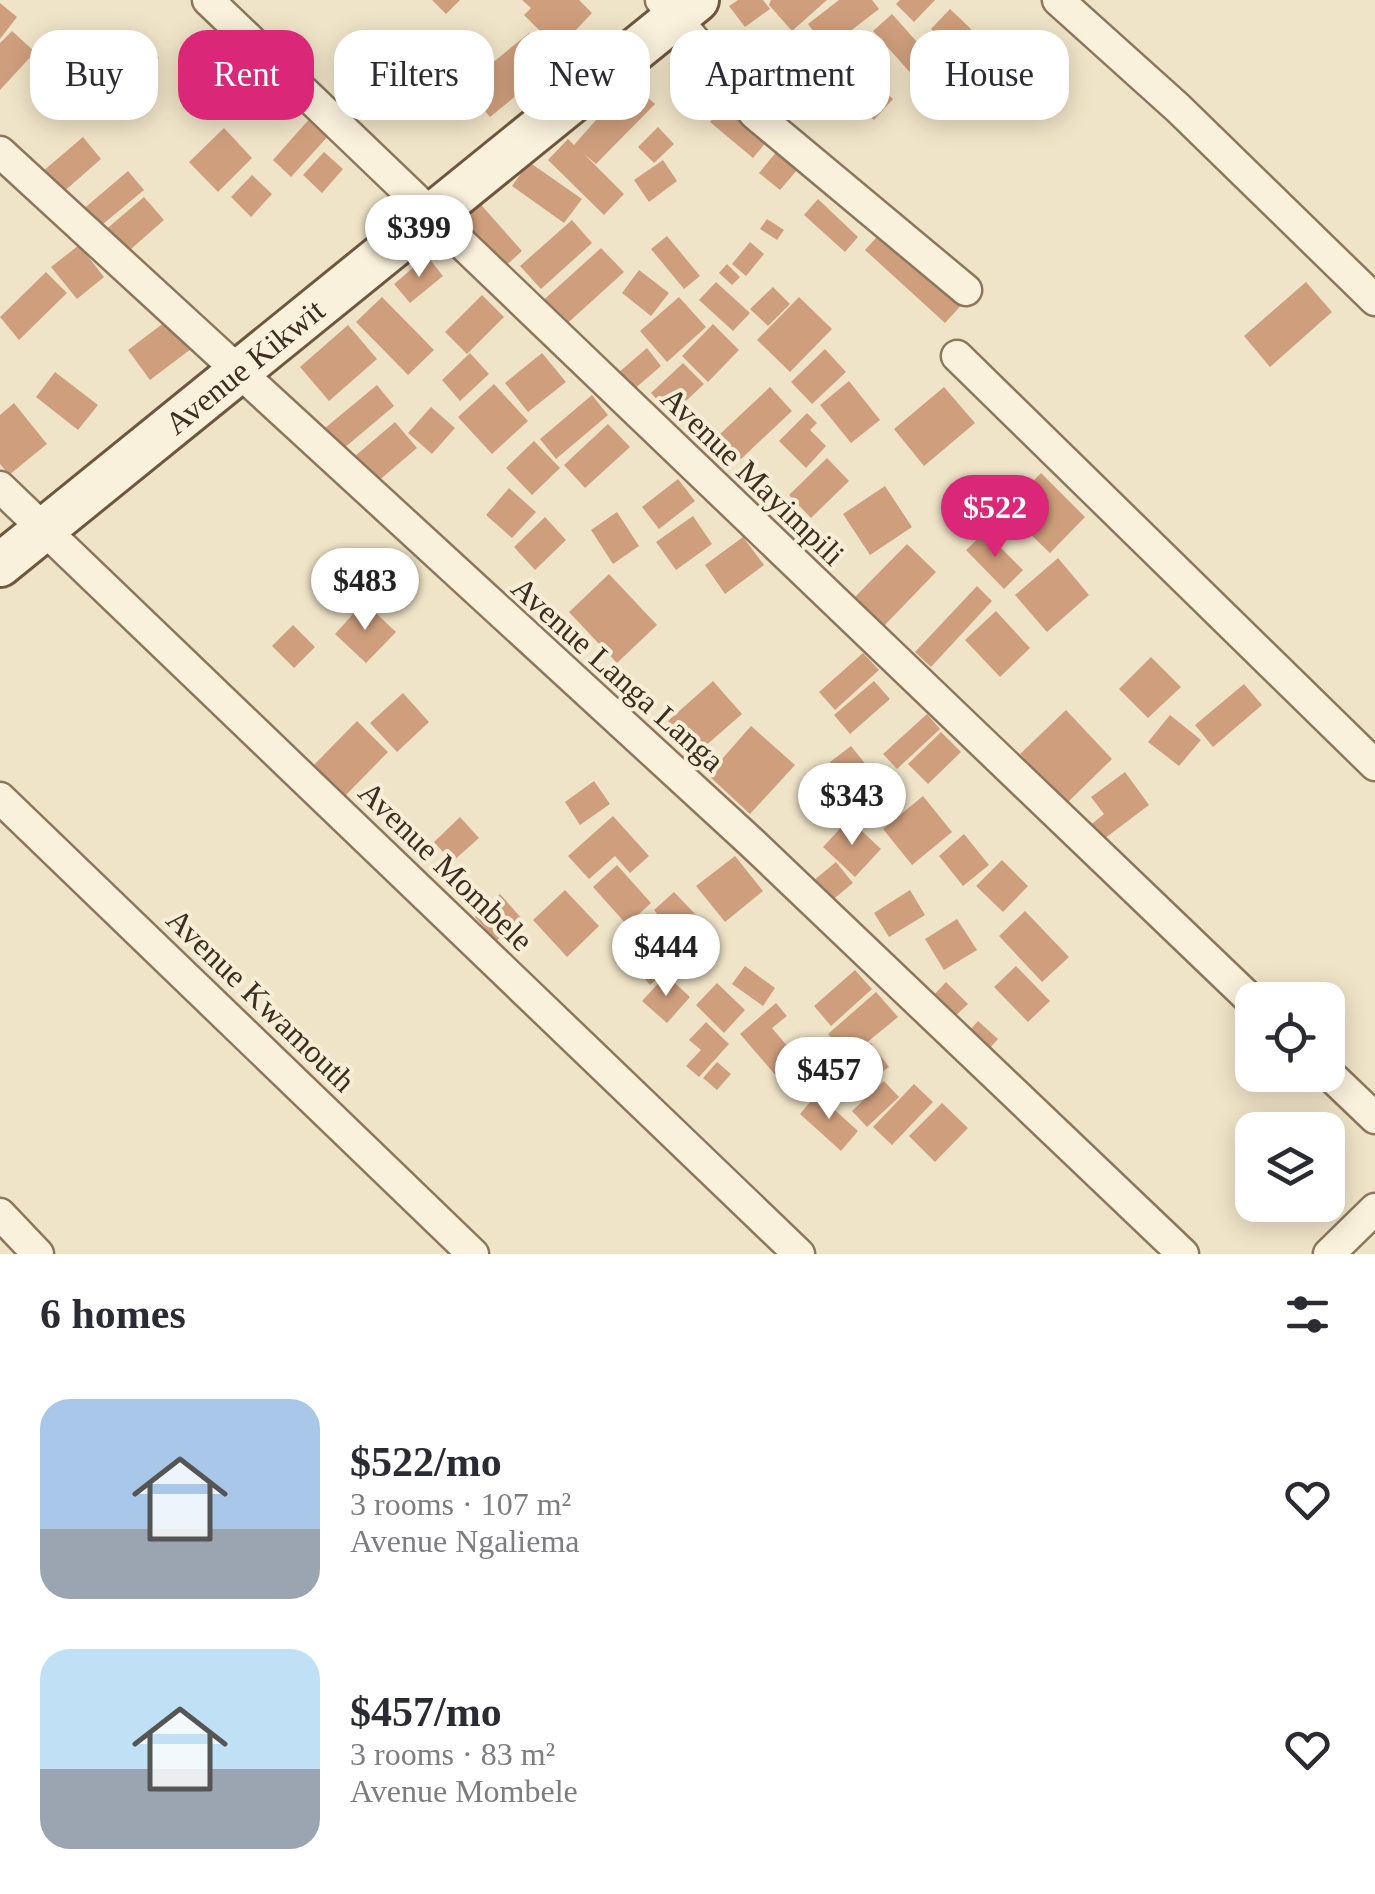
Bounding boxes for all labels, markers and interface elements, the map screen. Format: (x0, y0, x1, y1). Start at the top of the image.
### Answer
chip: Buy (30, 30, 158, 120)
chip: Rent (178, 30, 314, 120)
chip: Filters (334, 30, 494, 120)
chip: New (514, 30, 650, 120)
chip: Apartment (670, 30, 890, 120)
chip: House (910, 30, 1069, 120)
pin: $399 (360, 195, 478, 280)
text: $399 (387, 209, 451, 245)
street label: Avenue Kikwit (158, 291, 331, 442)
street label: Avenue Mayimpili (654, 380, 852, 572)
pin: $522 (936, 475, 1054, 560)
text: $522 (963, 489, 1027, 525)
pin: $483 (306, 548, 424, 633)
text: $483 (333, 562, 397, 598)
street label: Avenue Langa Langa (504, 569, 732, 779)
pin: $343 (793, 763, 911, 848)
street label: Avenue Mombele (352, 774, 540, 958)
text: $343 (820, 777, 884, 813)
street label: Avenue Kwamouth (160, 901, 362, 1099)
pin: $444 (607, 914, 725, 999)
text: $444 (634, 928, 698, 964)
map controls (1235, 982, 1345, 1222)
button: locate (1235, 982, 1345, 1092)
pin: $457 (770, 1037, 888, 1122)
text: $457 (797, 1051, 861, 1087)
button: layers (1235, 1112, 1345, 1222)
icon: filters (1280, 1287, 1335, 1342)
text: 6 homes (40, 1291, 186, 1337)
icon: home (120, 1439, 240, 1559)
text: $522/mo (350, 1439, 502, 1485)
icon: heart (1280, 1472, 1335, 1527)
text: 3 rooms · 107 m² (350, 1486, 571, 1522)
text: Avenue Ngaliema (350, 1523, 580, 1559)
icon: home (120, 1689, 240, 1809)
text: $457/mo (350, 1689, 502, 1735)
icon: heart (1280, 1722, 1335, 1777)
text: 3 rooms · 83 m² (350, 1736, 555, 1772)
text: Avenue Mombele (350, 1773, 578, 1809)

